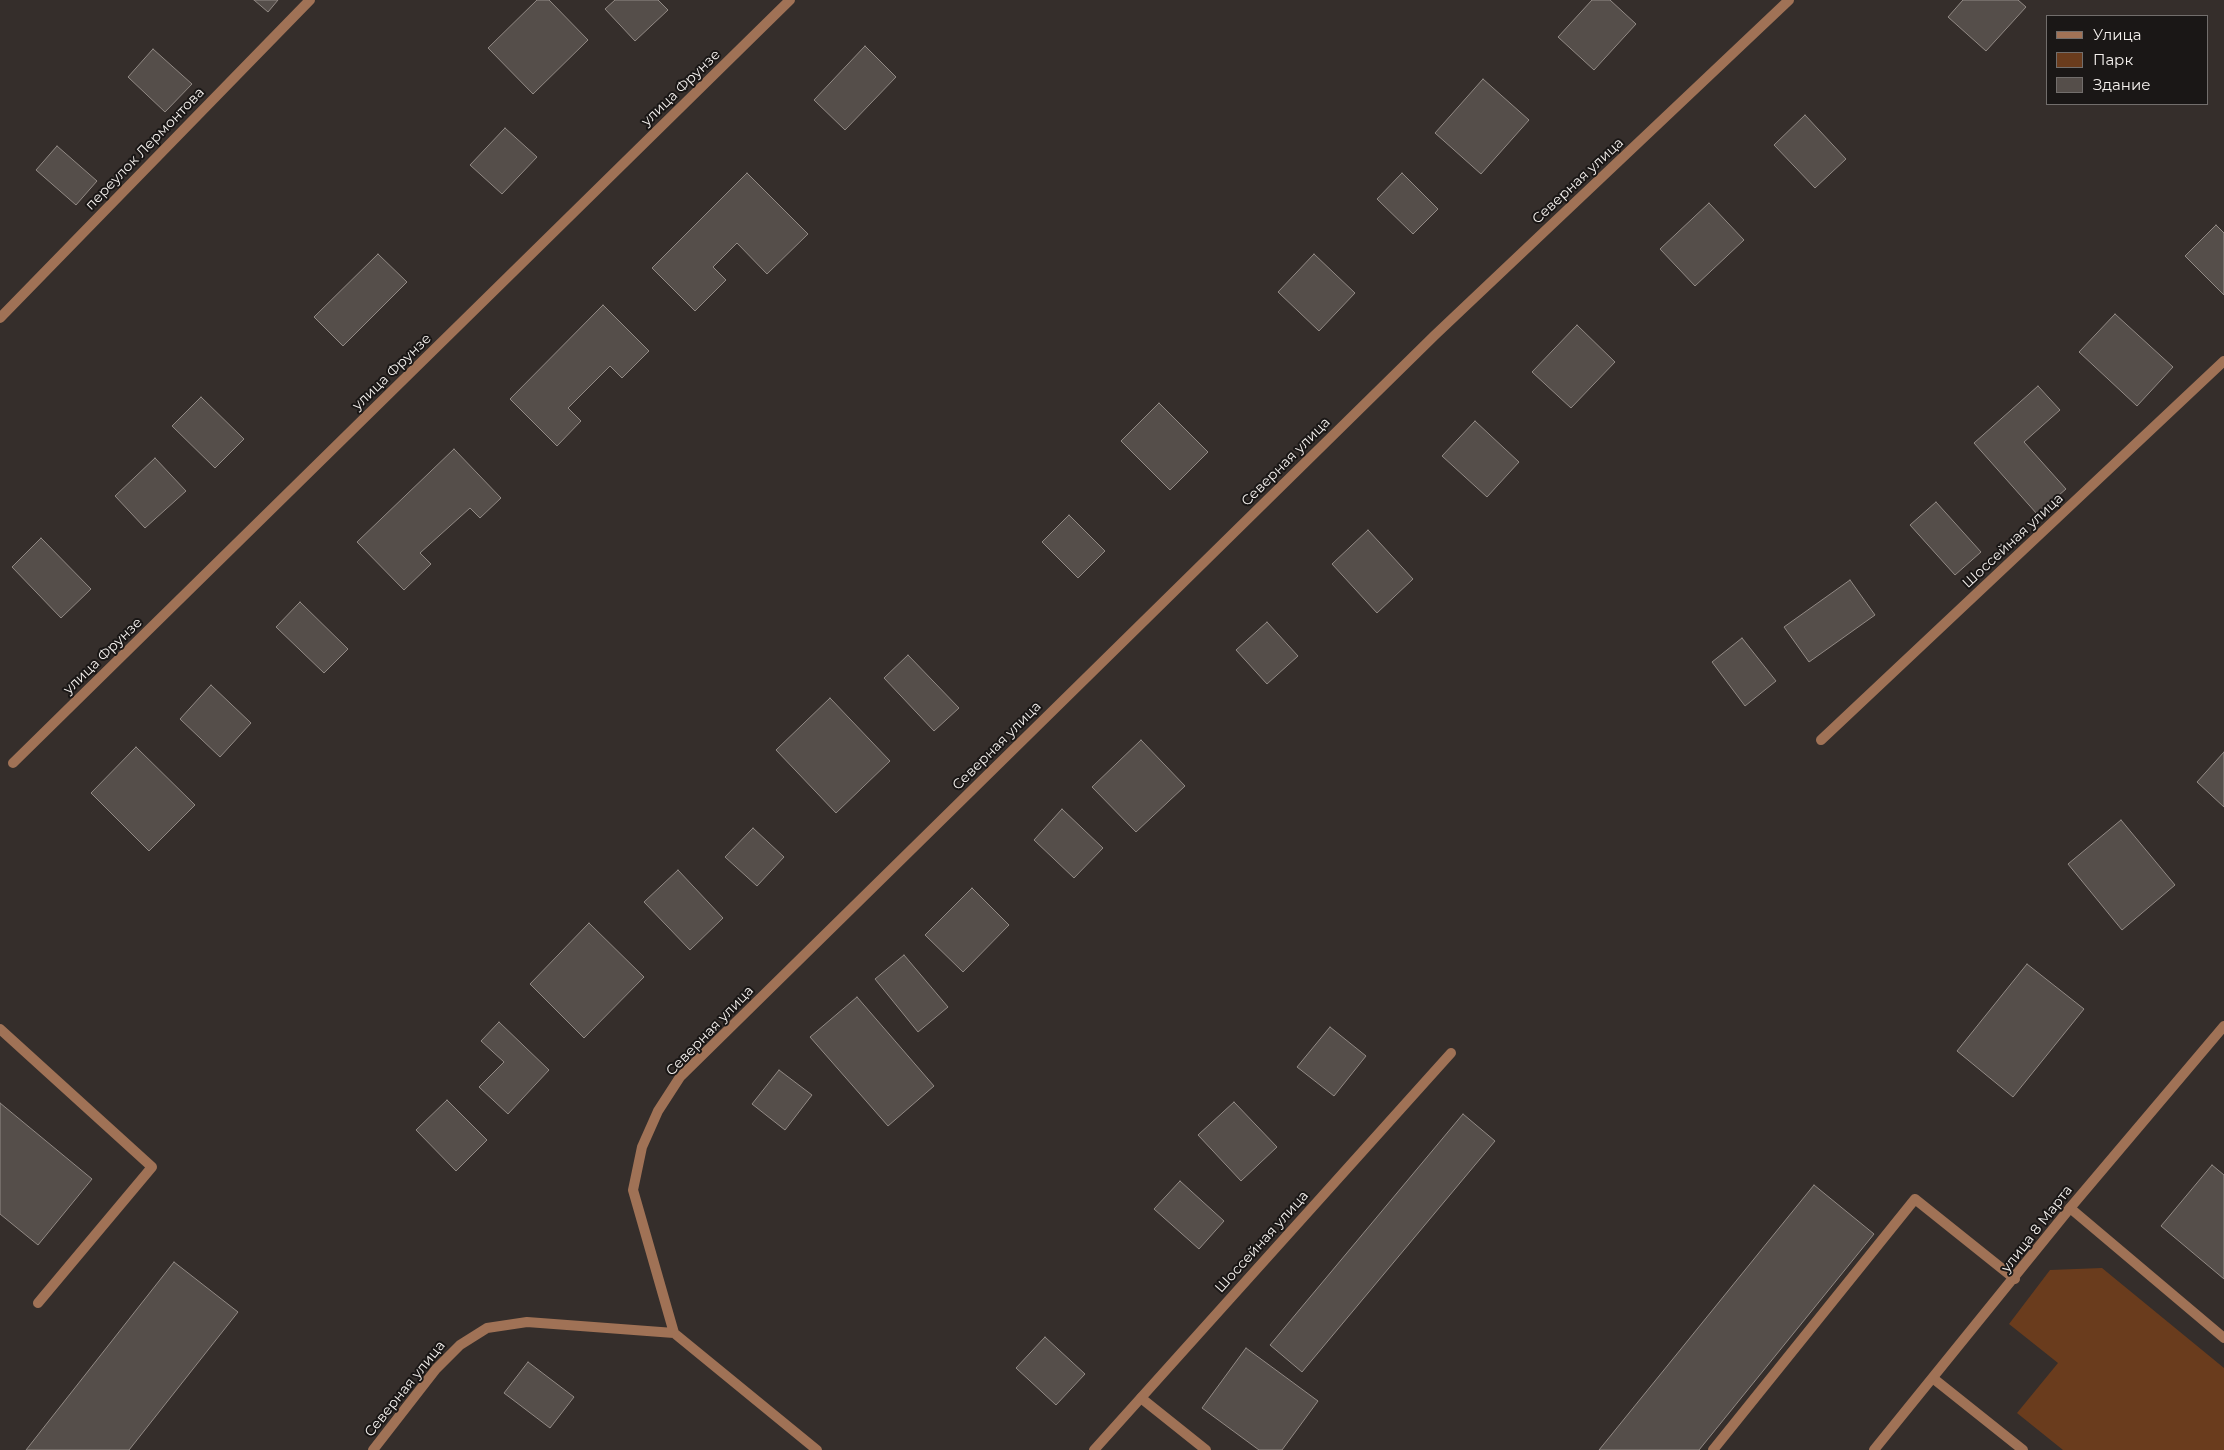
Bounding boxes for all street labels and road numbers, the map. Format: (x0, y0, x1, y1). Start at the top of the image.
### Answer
street label: улица Фрунзе (638, 46, 724, 130)
street label: переулок Лермонтова (82, 84, 208, 214)
street label: Северная улица (1529, 134, 1627, 228)
street label: улица Фрунзе (349, 330, 435, 414)
street label: Северная улица (1238, 414, 1334, 510)
street label: Шоссейная улица (1959, 490, 2067, 592)
street label: улица Фрунзе (60, 614, 146, 698)
street label: Северная улица (949, 698, 1045, 794)
street label: Северная улица (663, 983, 757, 1079)
street label: улица 8 Марта (1998, 1182, 2076, 1276)
street label: Шоссейная улица (1212, 1188, 1312, 1296)
street label: Северная улица (361, 1338, 449, 1440)

